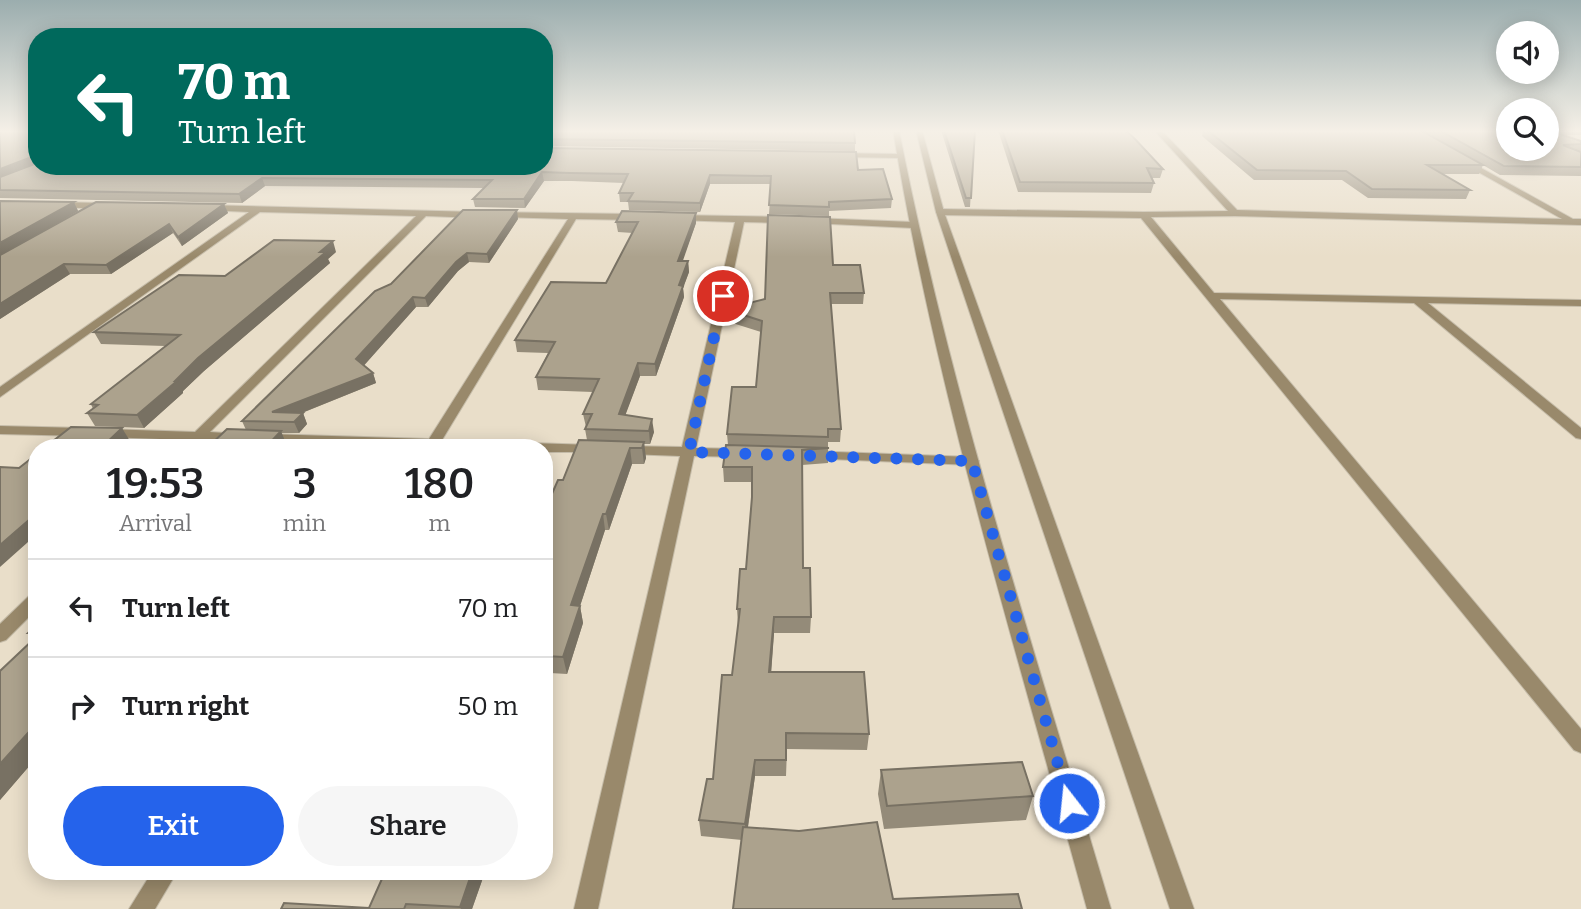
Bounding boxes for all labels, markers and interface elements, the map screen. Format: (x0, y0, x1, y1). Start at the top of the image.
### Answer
map controls (1496, 21, 1559, 161)
button: sound (1496, 21, 1559, 84)
text: 70 m (178, 53, 290, 112)
icon: left (63, 56, 154, 147)
button: search (1496, 98, 1559, 161)
text: Turn left (178, 113, 306, 151)
pin (693, 266, 753, 326)
icon: arrive (704, 277, 742, 315)
text: 19:53 (106, 459, 204, 509)
text: 3 (292, 459, 317, 509)
text: 180 (405, 459, 474, 509)
text: Arrival (119, 509, 192, 537)
text: min (283, 509, 326, 537)
text: m (429, 509, 451, 537)
icon: left (63, 589, 101, 627)
text: Turn left (122, 593, 230, 624)
text: 70 m (459, 593, 518, 624)
icon: right (63, 687, 101, 725)
text: Turn right (122, 691, 249, 722)
text: 50 m (457, 691, 518, 722)
position arrow (1032, 766, 1106, 840)
button: Exit (63, 786, 284, 866)
button: Share (298, 786, 518, 866)

